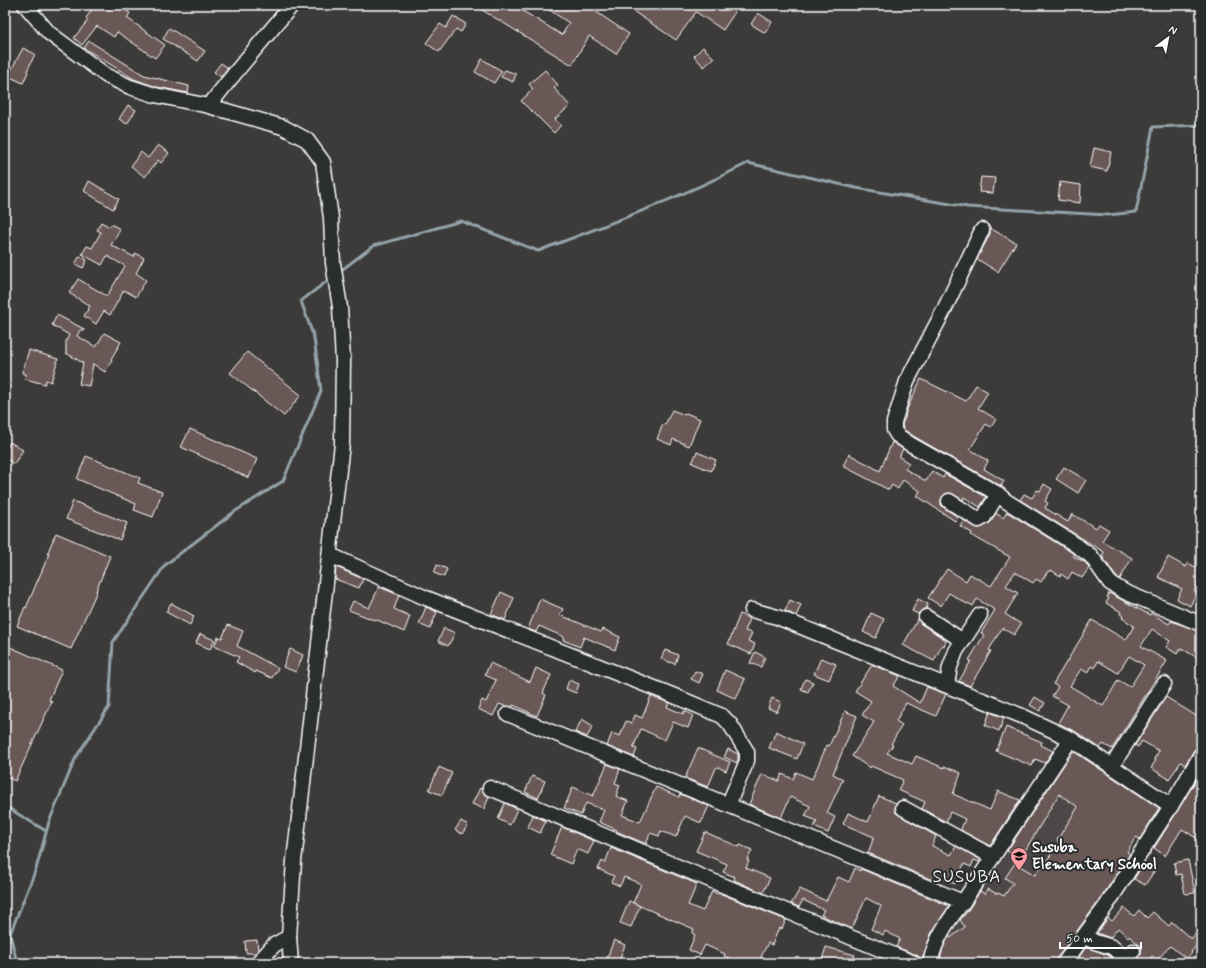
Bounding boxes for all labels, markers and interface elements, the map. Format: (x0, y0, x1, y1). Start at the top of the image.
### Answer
north arrow (1148, 18, 1188, 58)
text: N (1166, 22, 1180, 38)
place label: Susuba Elementary School (1032, 838, 1157, 875)
school or university icon: Susuba Elementary School (1009, 846, 1029, 871)
district label: SUSUBA (933, 866, 1001, 888)
scale bar (1060, 924, 1141, 950)
text: 50 m (1066, 931, 1093, 947)

